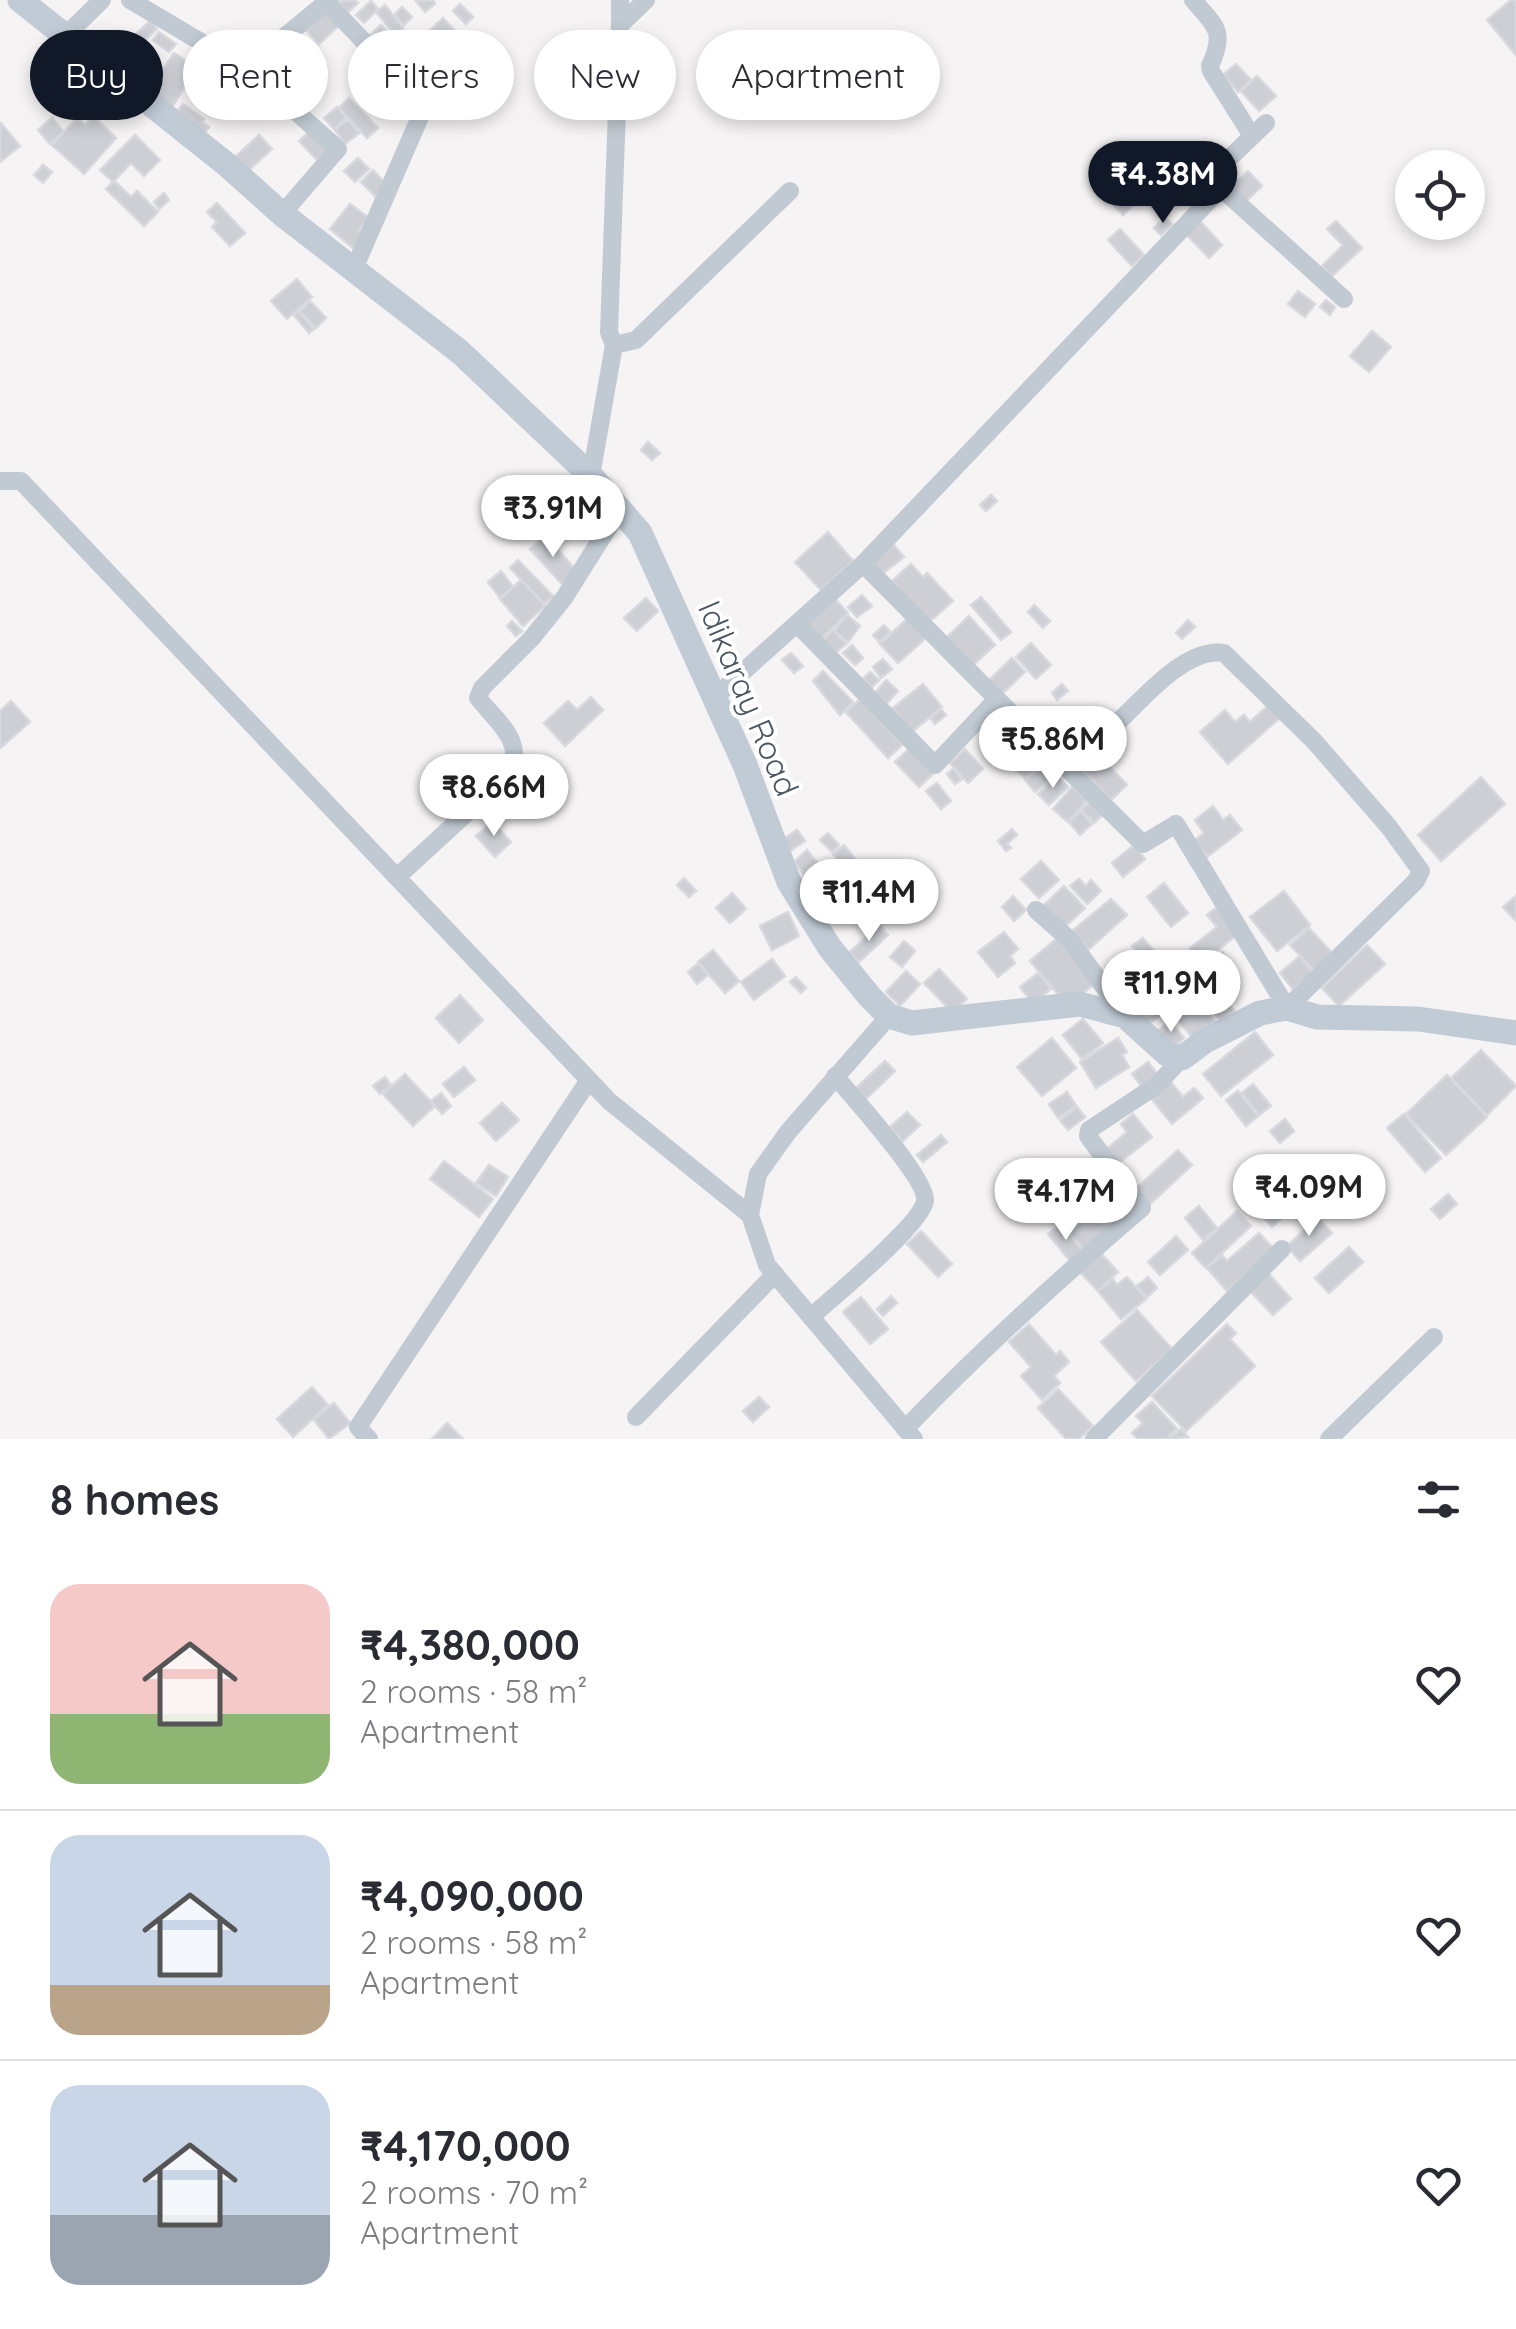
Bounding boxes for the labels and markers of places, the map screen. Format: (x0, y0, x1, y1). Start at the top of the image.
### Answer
pin: ₹4.38M (1082, 141, 1244, 226)
pin: ₹3.91M (472, 475, 634, 560)
pin: ₹5.86M (972, 706, 1134, 791)
pin: ₹8.66M (413, 754, 575, 839)
pin: ₹11.4M (788, 859, 950, 944)
pin: ₹11.9M (1090, 950, 1252, 1035)
pin: ₹4.09M (1228, 1154, 1390, 1239)
pin: ₹4.17M (985, 1158, 1147, 1243)

